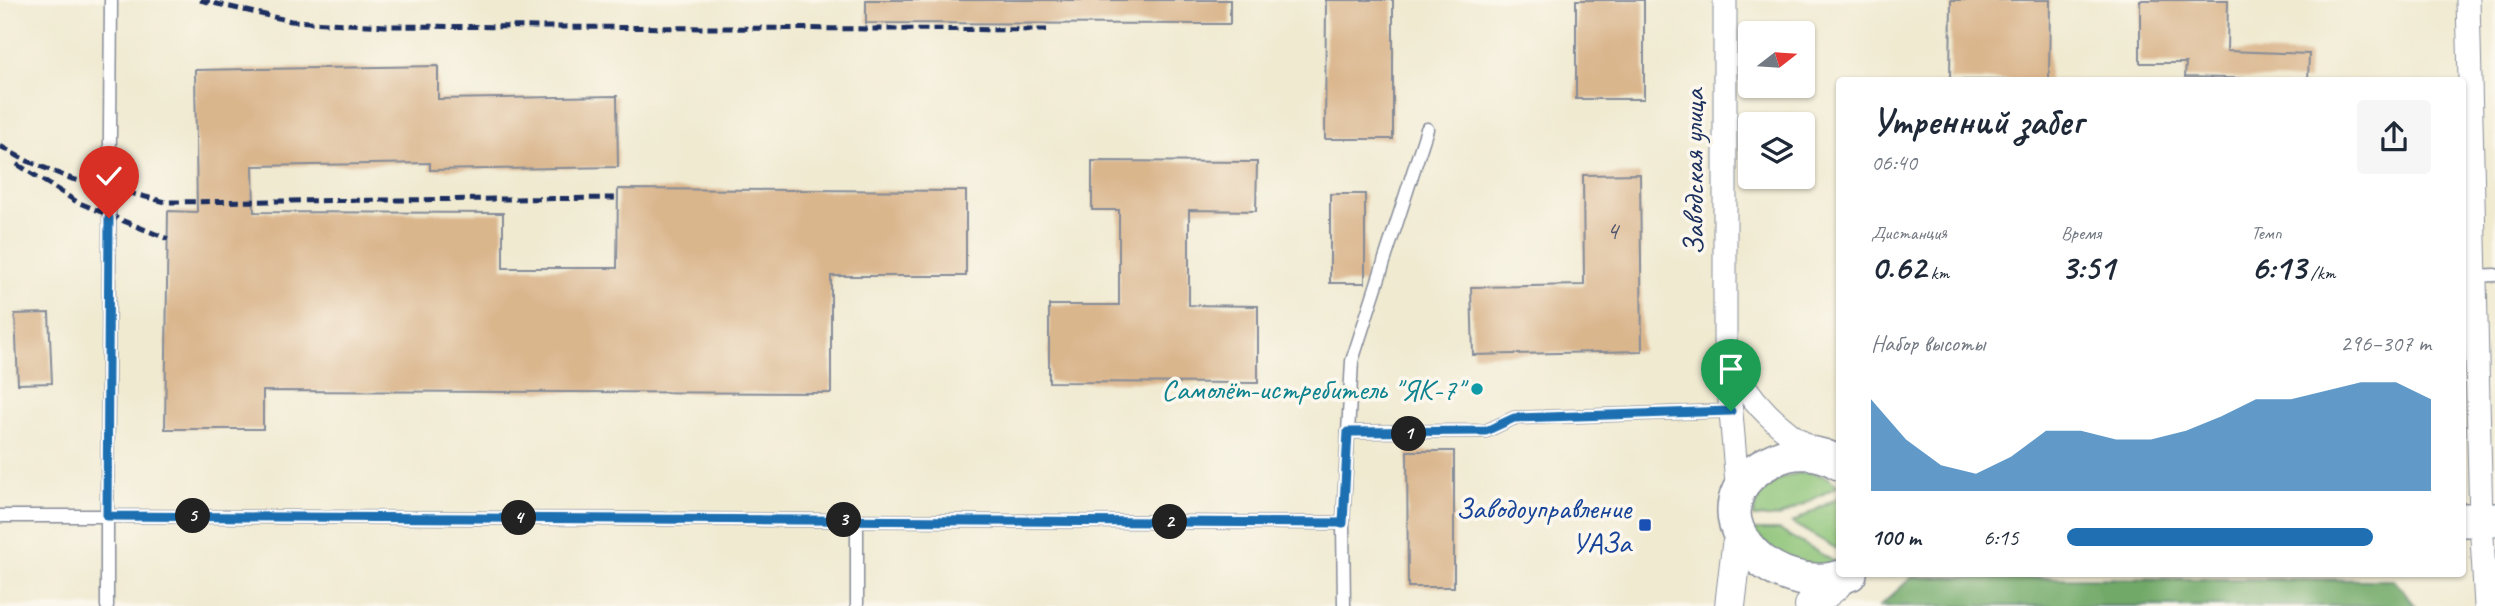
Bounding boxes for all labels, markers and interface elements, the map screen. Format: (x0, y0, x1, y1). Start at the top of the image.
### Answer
north arrow (1738, 21, 1815, 98)
map controls (1738, 21, 1815, 189)
street label: Заводская улица (1674, 87, 1712, 255)
text: Утренний забег (1871, 98, 2083, 145)
button: share (2357, 100, 2431, 174)
button: layers (1738, 112, 1815, 189)
pin (79, 146, 139, 218)
text: 06:40 (1871, 148, 1917, 177)
icon: check (90, 157, 128, 195)
house number: 4 (1606, 214, 1620, 247)
text: Дистанция (1871, 221, 1947, 245)
text: Время (2061, 221, 2101, 245)
text: Темп (2251, 221, 2282, 245)
text: 0.62 (1871, 245, 1926, 290)
text: 3:51 (2061, 245, 2115, 290)
text: 6:13 (2251, 245, 2306, 290)
text: km (1926, 261, 1949, 285)
text: /km (2306, 261, 2335, 285)
text: Набор высоты (1871, 329, 1985, 358)
text: 296–307 m (2340, 329, 2431, 358)
pin (1701, 339, 1761, 411)
icon: arrive (1712, 350, 1750, 388)
place label: Самолёт-истребитель "ЯК-7" (1161, 370, 1469, 408)
marker: Самолёт-истребитель "ЯК-7" (1469, 381, 1485, 397)
pin: 1 (1392, 416, 1426, 452)
text: 1 (1404, 421, 1413, 445)
place label: Заводоуправление УАЗа (1456, 489, 1633, 561)
pin: 5 (176, 498, 210, 534)
pin: 4 (502, 500, 536, 536)
text: 5 (188, 503, 197, 527)
pin: 3 (826, 503, 862, 538)
pin: 2 (1152, 504, 1188, 540)
text: 4 (514, 505, 523, 529)
text: 3 (839, 507, 848, 531)
text: 2 (1165, 509, 1174, 533)
marker: Заводоуправление УАЗа (1637, 517, 1653, 533)
text: 100 m (1871, 523, 1921, 552)
text: 6:15 (1983, 523, 2019, 552)

